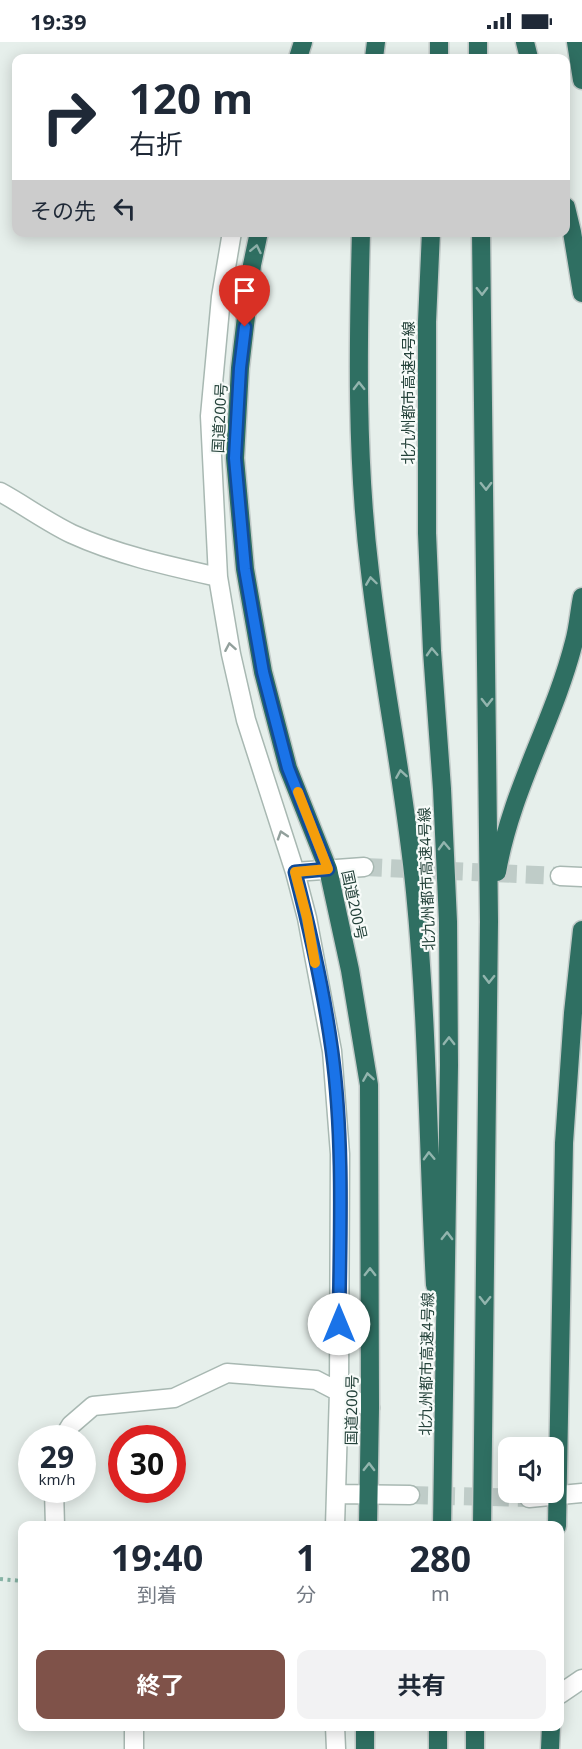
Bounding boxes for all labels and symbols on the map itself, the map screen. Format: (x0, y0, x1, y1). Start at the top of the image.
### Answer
one-way arrow (249, 244, 262, 254)
pin (219, 265, 270, 327)
one-way arrow (476, 286, 488, 295)
street label: 北九州都市高速4号線 (398, 321, 418, 465)
street label: 国道200号 (207, 382, 231, 454)
one-way arrow (352, 382, 365, 391)
one-way arrow (479, 481, 492, 490)
one-way arrow (365, 576, 377, 586)
one-way arrow (224, 643, 237, 653)
one-way arrow (426, 647, 439, 656)
one-way arrow (481, 697, 493, 706)
one-way arrow (395, 769, 407, 778)
street label: 北九州都市高速4号線 (414, 807, 439, 951)
one-way arrow (277, 830, 290, 841)
one-way arrow (438, 842, 451, 851)
street label: 国道200号 (338, 868, 372, 941)
one-way arrow (483, 975, 495, 984)
one-way arrow (443, 1037, 455, 1046)
one-way arrow (362, 1073, 374, 1082)
one-way arrow (422, 1152, 435, 1161)
one-way arrow (441, 1232, 453, 1241)
one-way arrow (364, 1268, 376, 1277)
position arrow (307, 1292, 371, 1356)
street label: 北九州都市高速4号線 (415, 1292, 437, 1436)
one-way arrow (479, 1296, 492, 1305)
street label: 国道200号 (340, 1374, 362, 1446)
speed limit sign: 30 (108, 1425, 186, 1503)
one-way arrow (362, 1463, 375, 1472)

